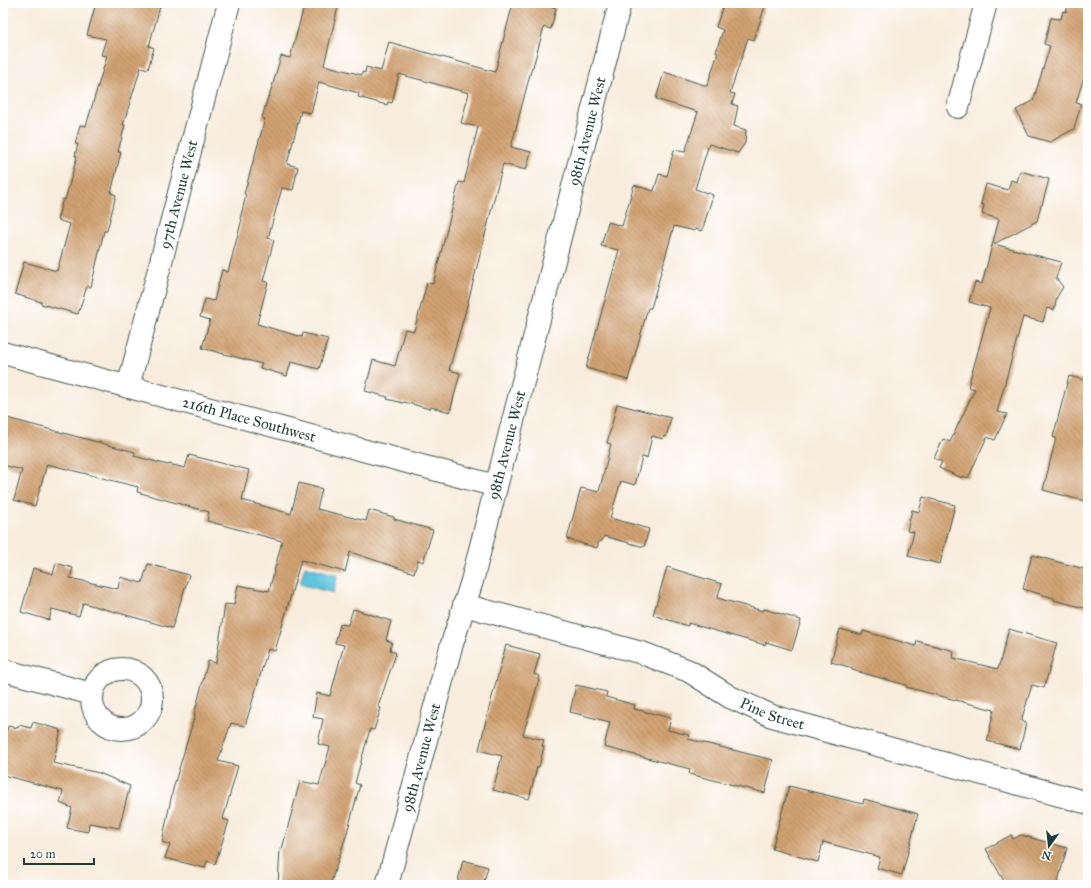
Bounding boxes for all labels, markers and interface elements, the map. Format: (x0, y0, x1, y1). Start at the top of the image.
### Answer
street label: 98th Avenue West (565, 74, 610, 188)
street label: 97th Avenue West (156, 137, 202, 251)
street label: 98th Avenue West (484, 388, 530, 502)
street label: 216th Place Southwest (181, 393, 318, 446)
street label: Pine Street (737, 694, 807, 734)
street label: 98th Avenue West (398, 700, 445, 814)
north arrow (1029, 826, 1069, 866)
scale bar (24, 840, 94, 866)
text: 20 m (30, 847, 56, 861)
text: N (1040, 848, 1053, 863)

